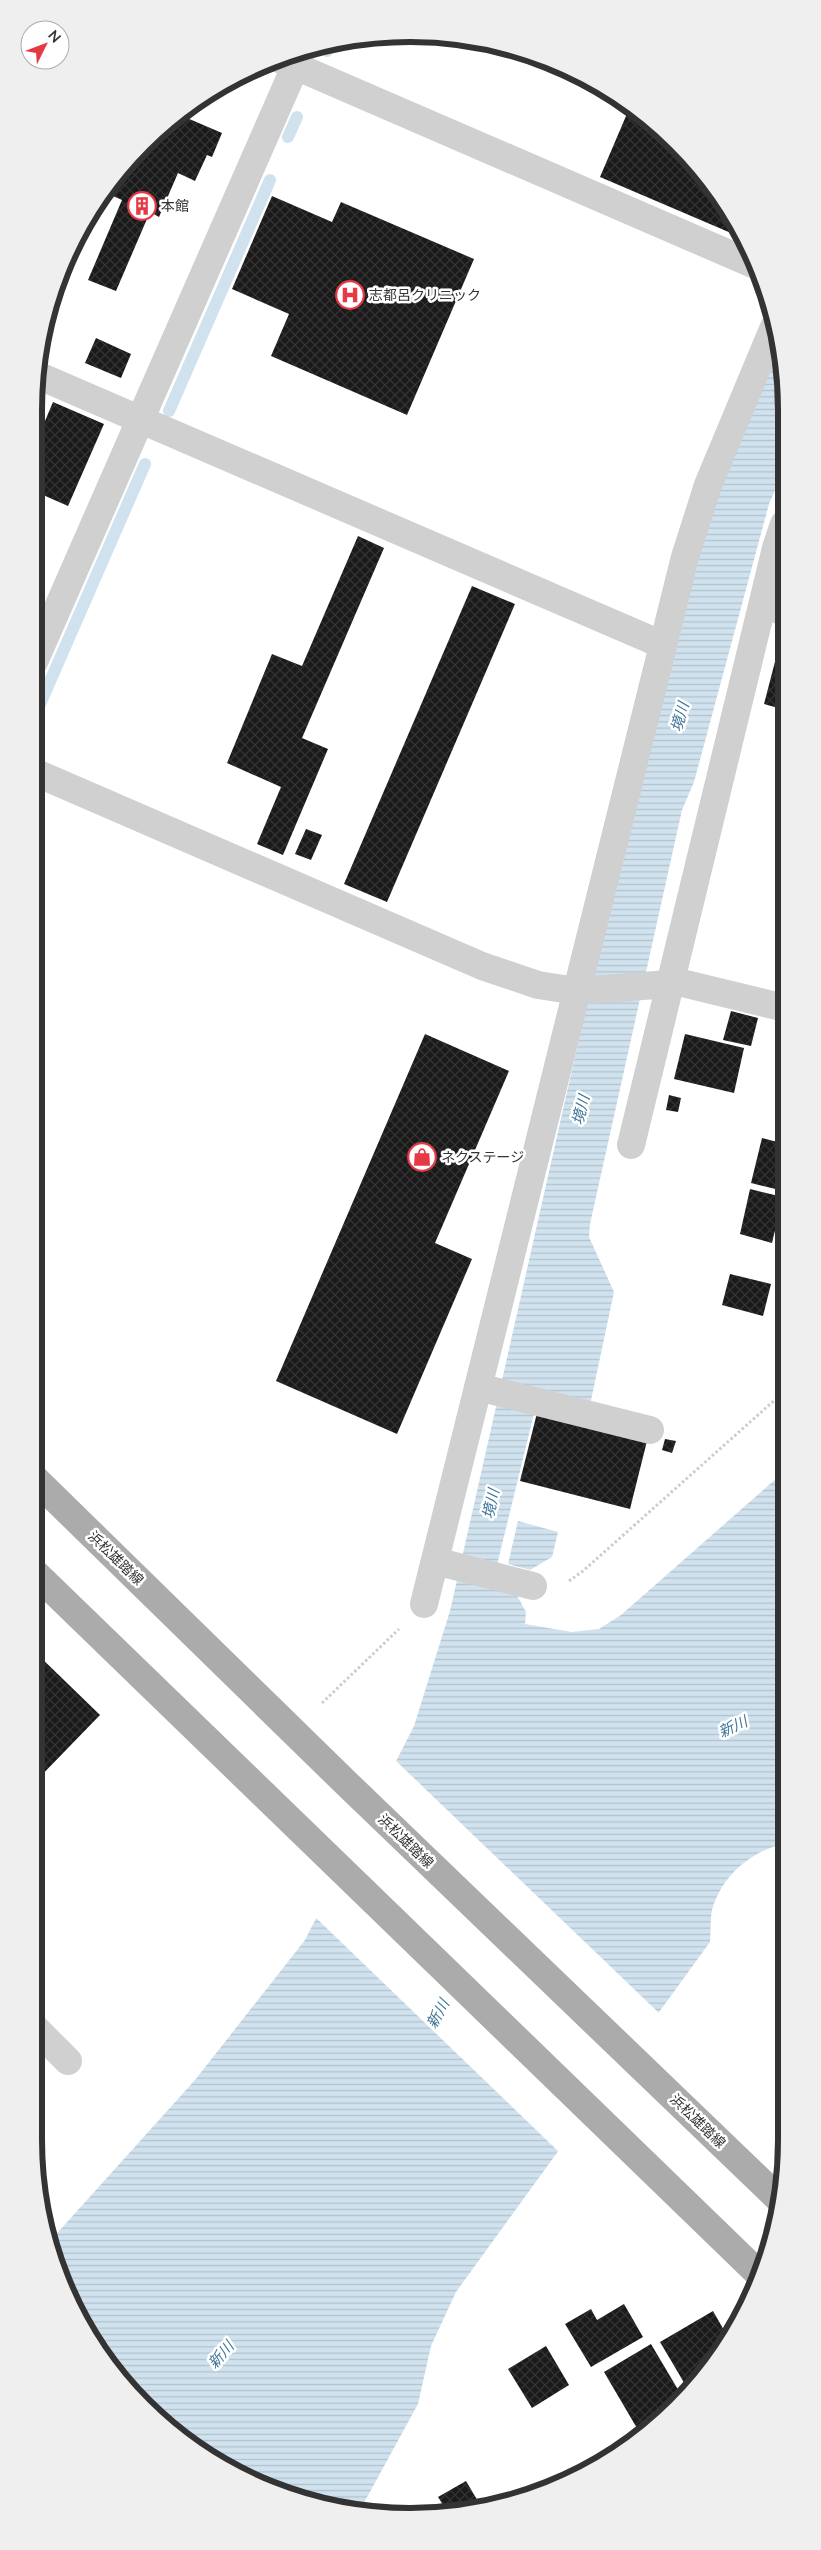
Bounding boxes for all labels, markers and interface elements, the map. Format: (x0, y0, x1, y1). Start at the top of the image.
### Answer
north arrow (20, 20, 70, 70)
text: N (45, 26, 65, 46)
building icon: 本館 (127, 191, 157, 221)
place label: 本館 (161, 197, 189, 214)
hospital icon: 志都呂クリニック (335, 280, 365, 310)
place label: 志都呂クリニック (369, 286, 481, 303)
water label: 境川 (666, 698, 692, 734)
water label: 境川 (568, 1091, 593, 1126)
shop icon: ネクステージ (407, 1142, 437, 1172)
place label: ネクステージ (441, 1148, 524, 1165)
water label: 境川 (478, 1485, 502, 1520)
street label: 浜松雄踏線 (85, 1527, 147, 1588)
water label: 新川 (715, 1711, 752, 1741)
street label: 浜松雄踏線 (375, 1810, 437, 1871)
water label: 新川 (422, 1994, 453, 2031)
street label: 浜松雄踏線 (667, 2090, 729, 2151)
water label: 新川 (204, 2336, 238, 2372)

